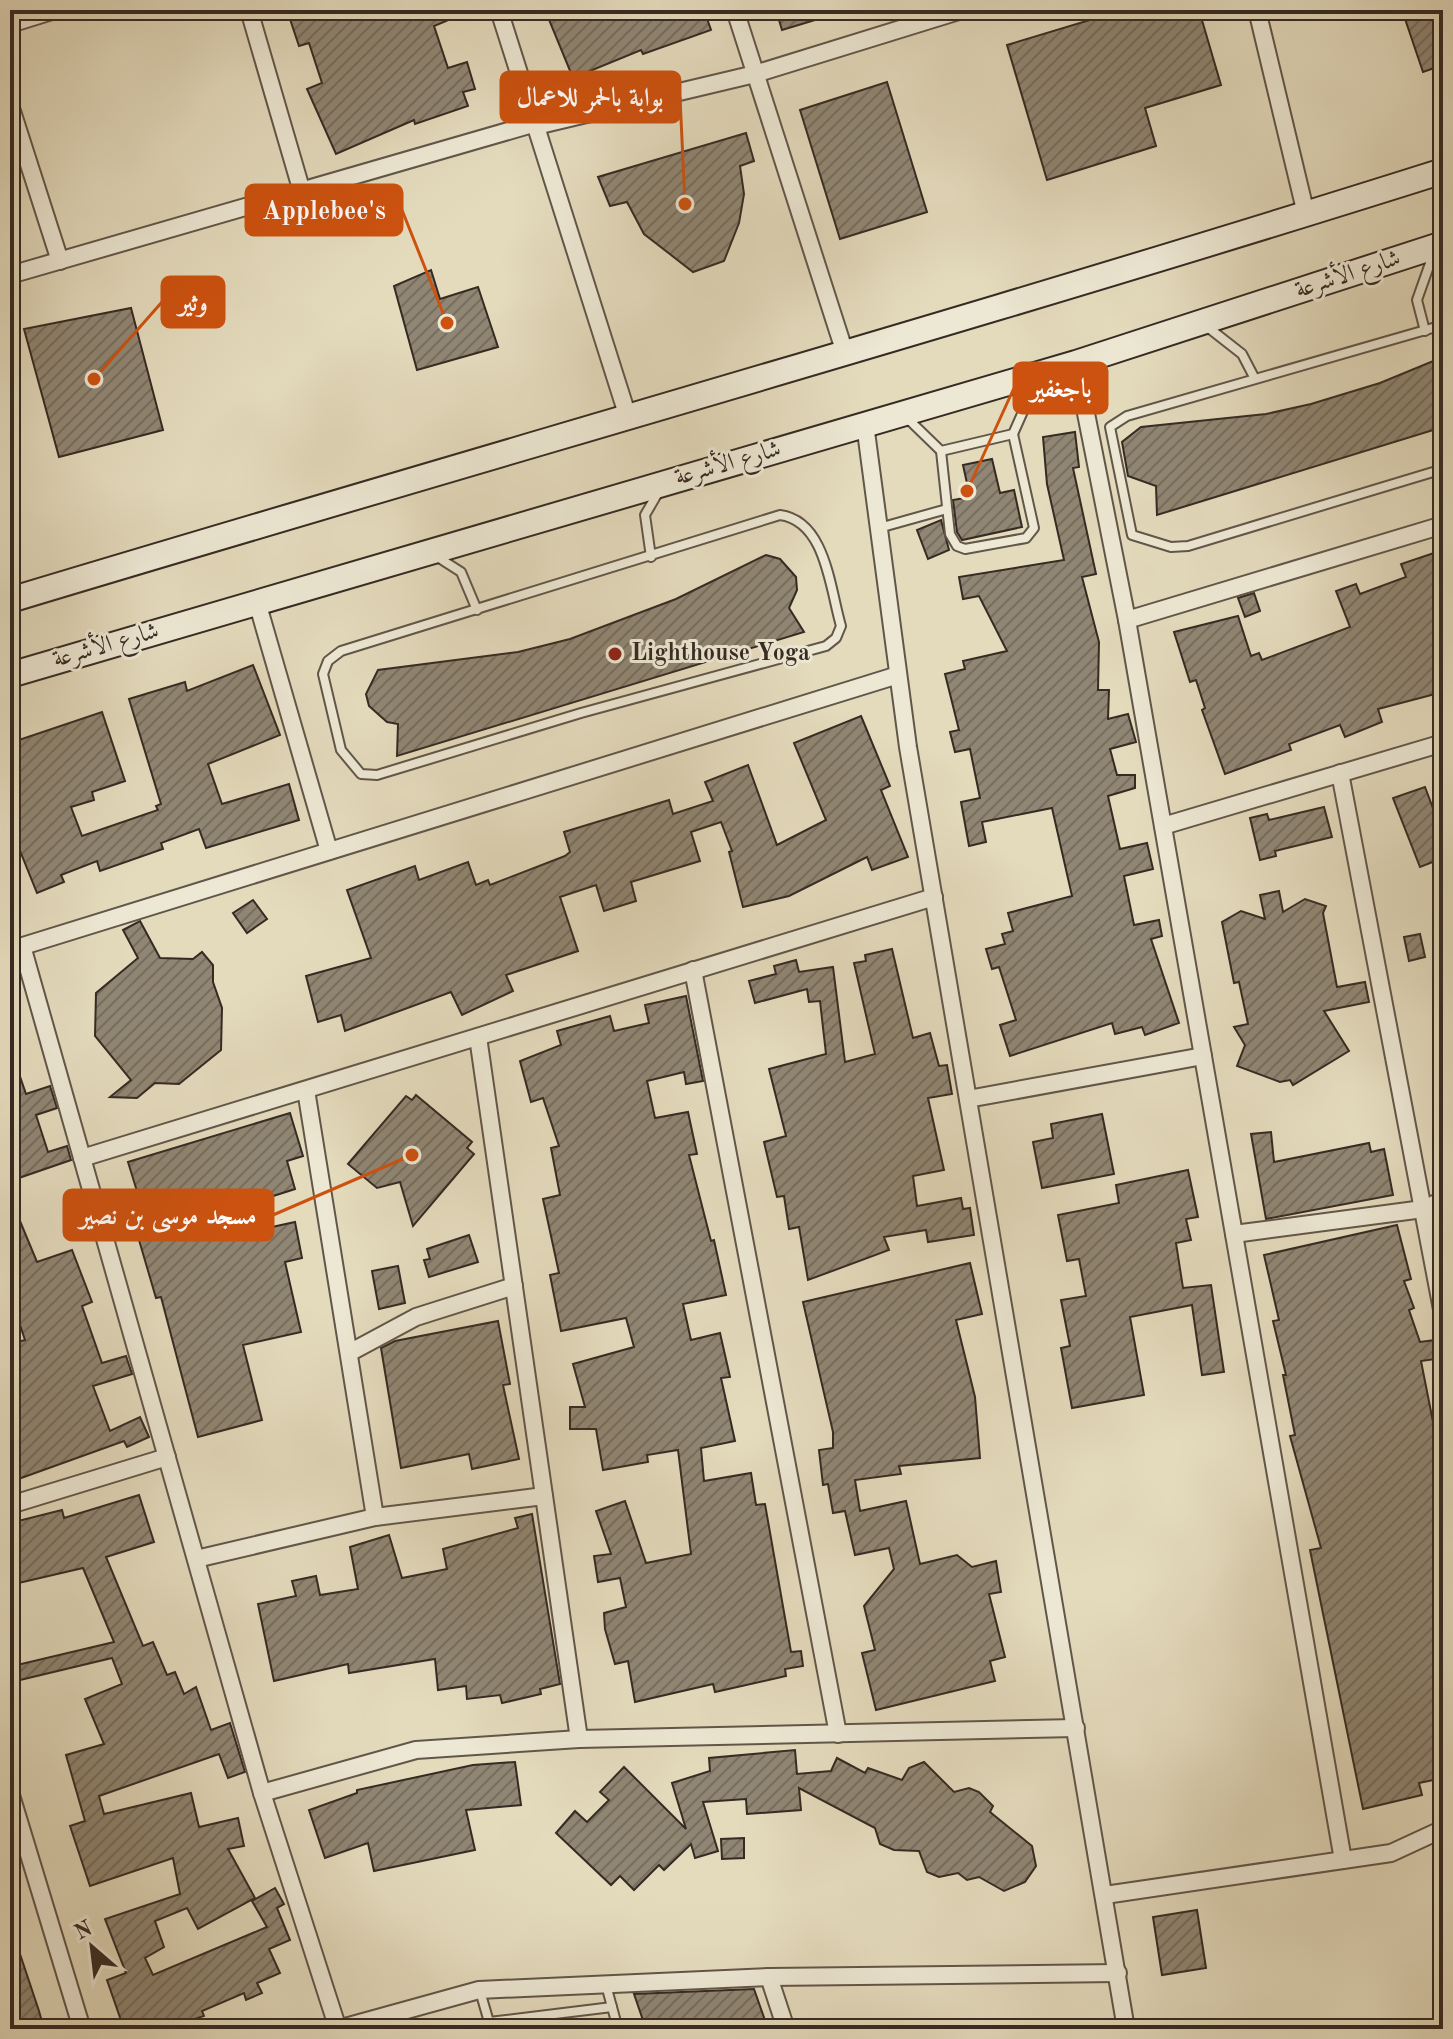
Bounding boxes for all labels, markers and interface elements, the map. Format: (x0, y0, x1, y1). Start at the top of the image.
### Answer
callout: بوابة بالحمر للاعمال (501, 72, 680, 122)
text: بوابة بالحمر للاعمال (517, 85, 663, 114)
callout: Applebee's (246, 185, 402, 235)
text: Applebee's (262, 199, 386, 225)
street label: شارع الأشرعة (1291, 241, 1405, 309)
callout: وثير (162, 277, 224, 327)
text: وثير (175, 291, 208, 318)
callout: باجغفير (1014, 363, 1107, 413)
text: باجغفير (1027, 376, 1092, 404)
street label: شارع الأشرعة (671, 432, 785, 496)
street label: شارع الأشرعة (49, 614, 163, 678)
place label: Lighthouse Yoga (631, 642, 810, 666)
marker: Lighthouse Yoga (606, 645, 624, 663)
callout: مسجد موسى بن نصير (64, 1190, 273, 1240)
text: مسجد موسى بن نصير (76, 1204, 257, 1233)
north arrow (52, 1907, 132, 1987)
text: N (71, 1917, 96, 1945)

